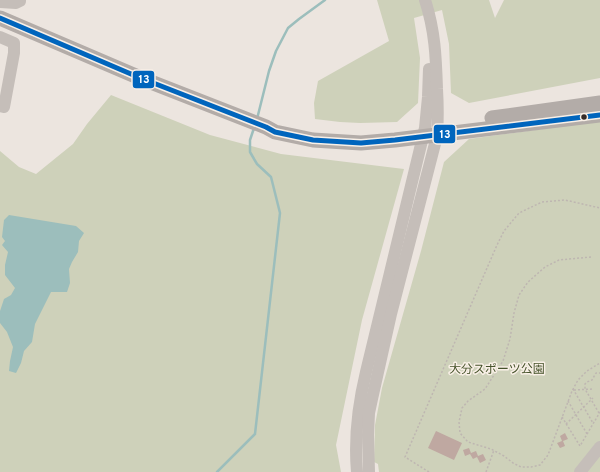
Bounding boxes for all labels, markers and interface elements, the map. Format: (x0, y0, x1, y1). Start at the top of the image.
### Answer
line badge: 13 (132, 70, 155, 89)
text: 13 (139, 73, 150, 87)
unlabelled marker (579, 112, 589, 122)
line badge: 13 (433, 124, 456, 144)
text: 13 (440, 128, 451, 142)
park label: 大分スポーツ公園 (449, 362, 545, 378)

